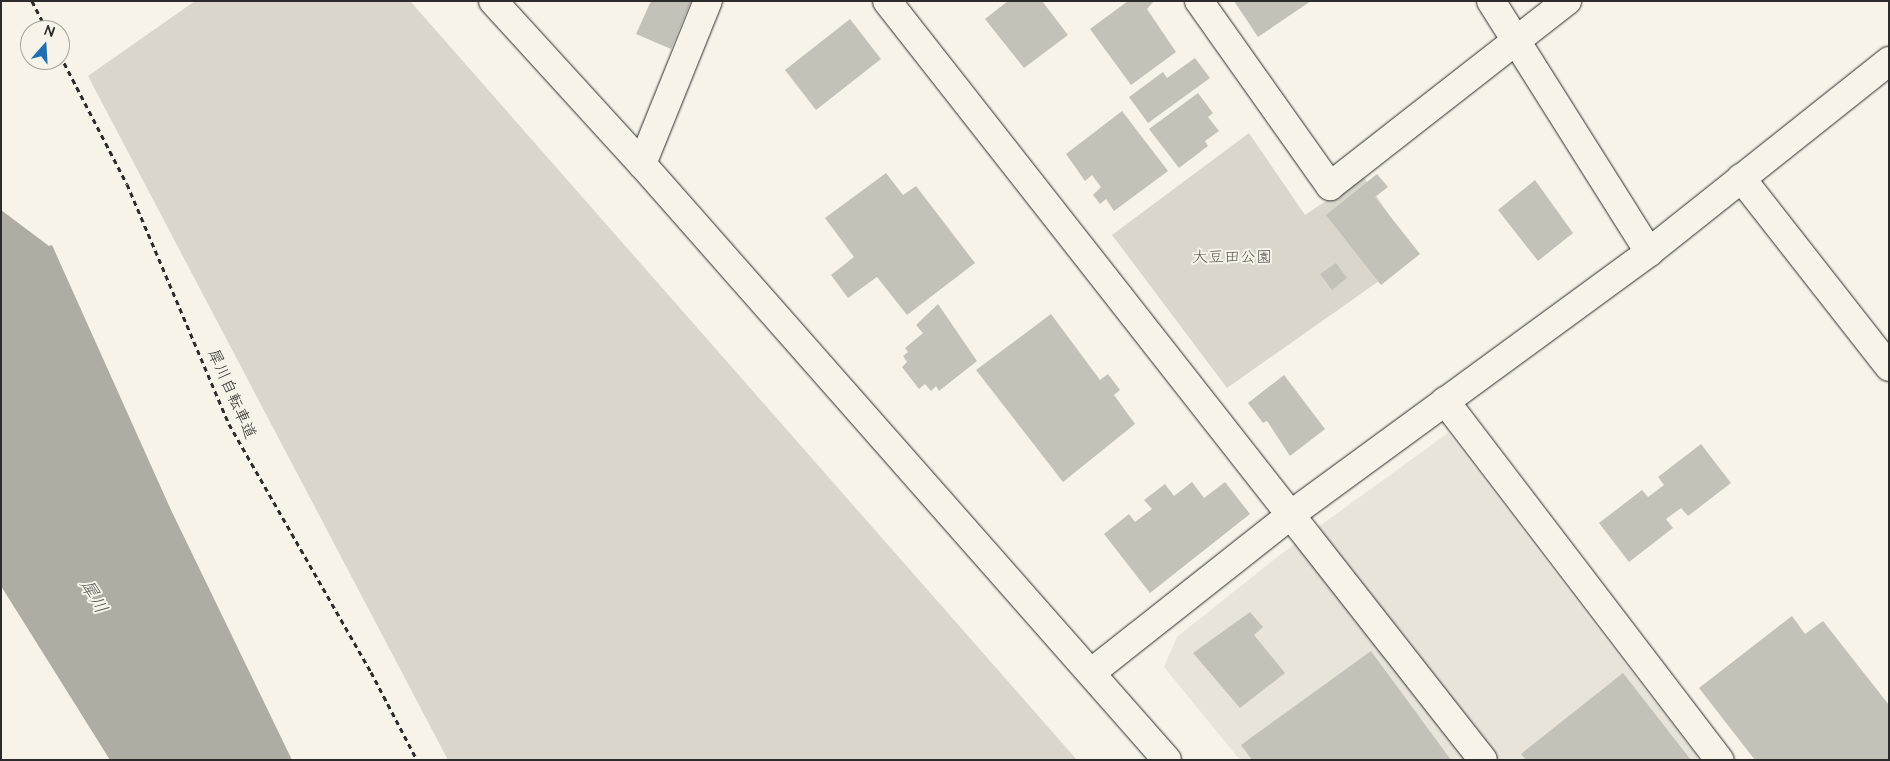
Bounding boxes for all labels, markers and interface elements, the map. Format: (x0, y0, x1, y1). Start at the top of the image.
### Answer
north arrow (20, 20, 70, 70)
text: N (42, 21, 57, 43)
park label: 大豆田公園 (1192, 247, 1272, 267)
street label: 犀川自転車道 (204, 346, 260, 442)
water label: 犀川 (75, 576, 111, 618)

